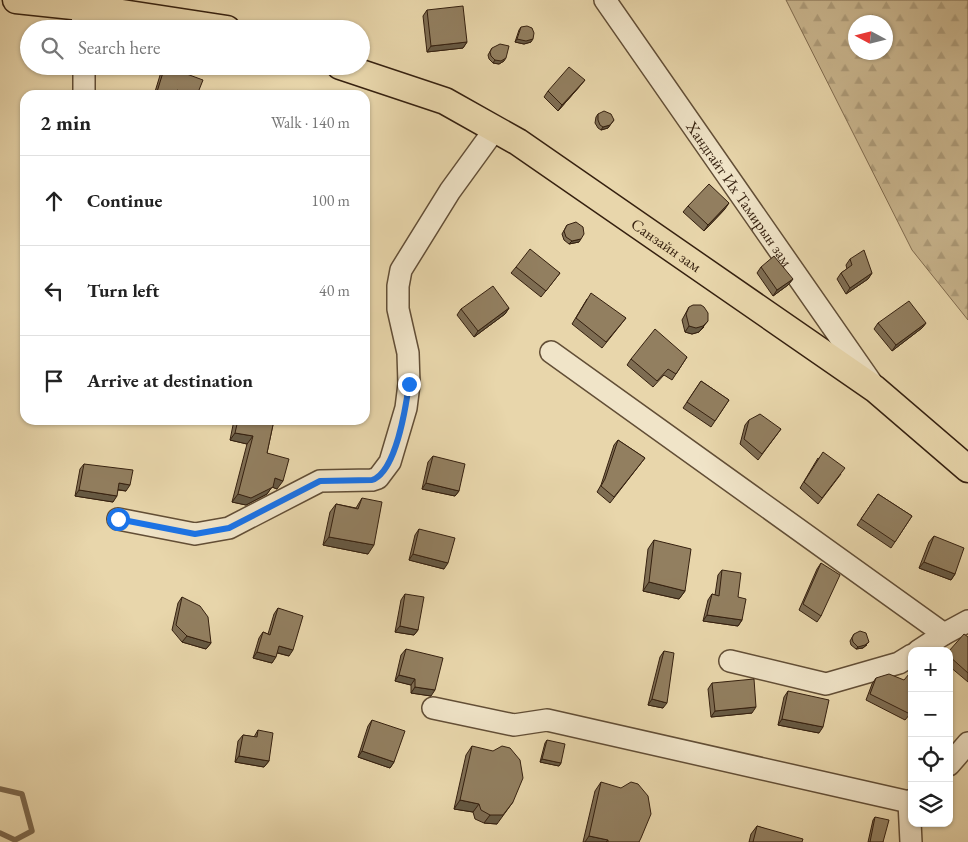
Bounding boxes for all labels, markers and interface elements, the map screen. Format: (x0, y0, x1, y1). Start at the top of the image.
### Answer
north arrow (848, 15, 893, 60)
search box (20, 20, 370, 75)
icon: search (38, 34, 66, 62)
text: Search here (78, 35, 160, 60)
text: 2 min (40, 109, 91, 136)
text: Walk · 140 m (271, 112, 350, 133)
street label: Хандгайт Их Тамирын зам (681, 116, 798, 271)
icon: ahead (40, 187, 68, 215)
text: Continue (87, 188, 162, 213)
text: 100 m (311, 190, 350, 211)
street label: Санзайн зам (627, 213, 706, 276)
icon: left (40, 277, 68, 305)
text: Turn left (87, 278, 159, 303)
text: 40 m (319, 280, 350, 301)
icon: arrive (40, 367, 68, 395)
text: Arrive at destination (87, 368, 253, 393)
route end (398, 373, 421, 396)
route start (107, 508, 130, 531)
map controls (908, 647, 953, 827)
button: + (908, 647, 953, 692)
button: − (908, 692, 953, 737)
button: locate (908, 737, 953, 782)
button: layers (908, 782, 953, 827)

